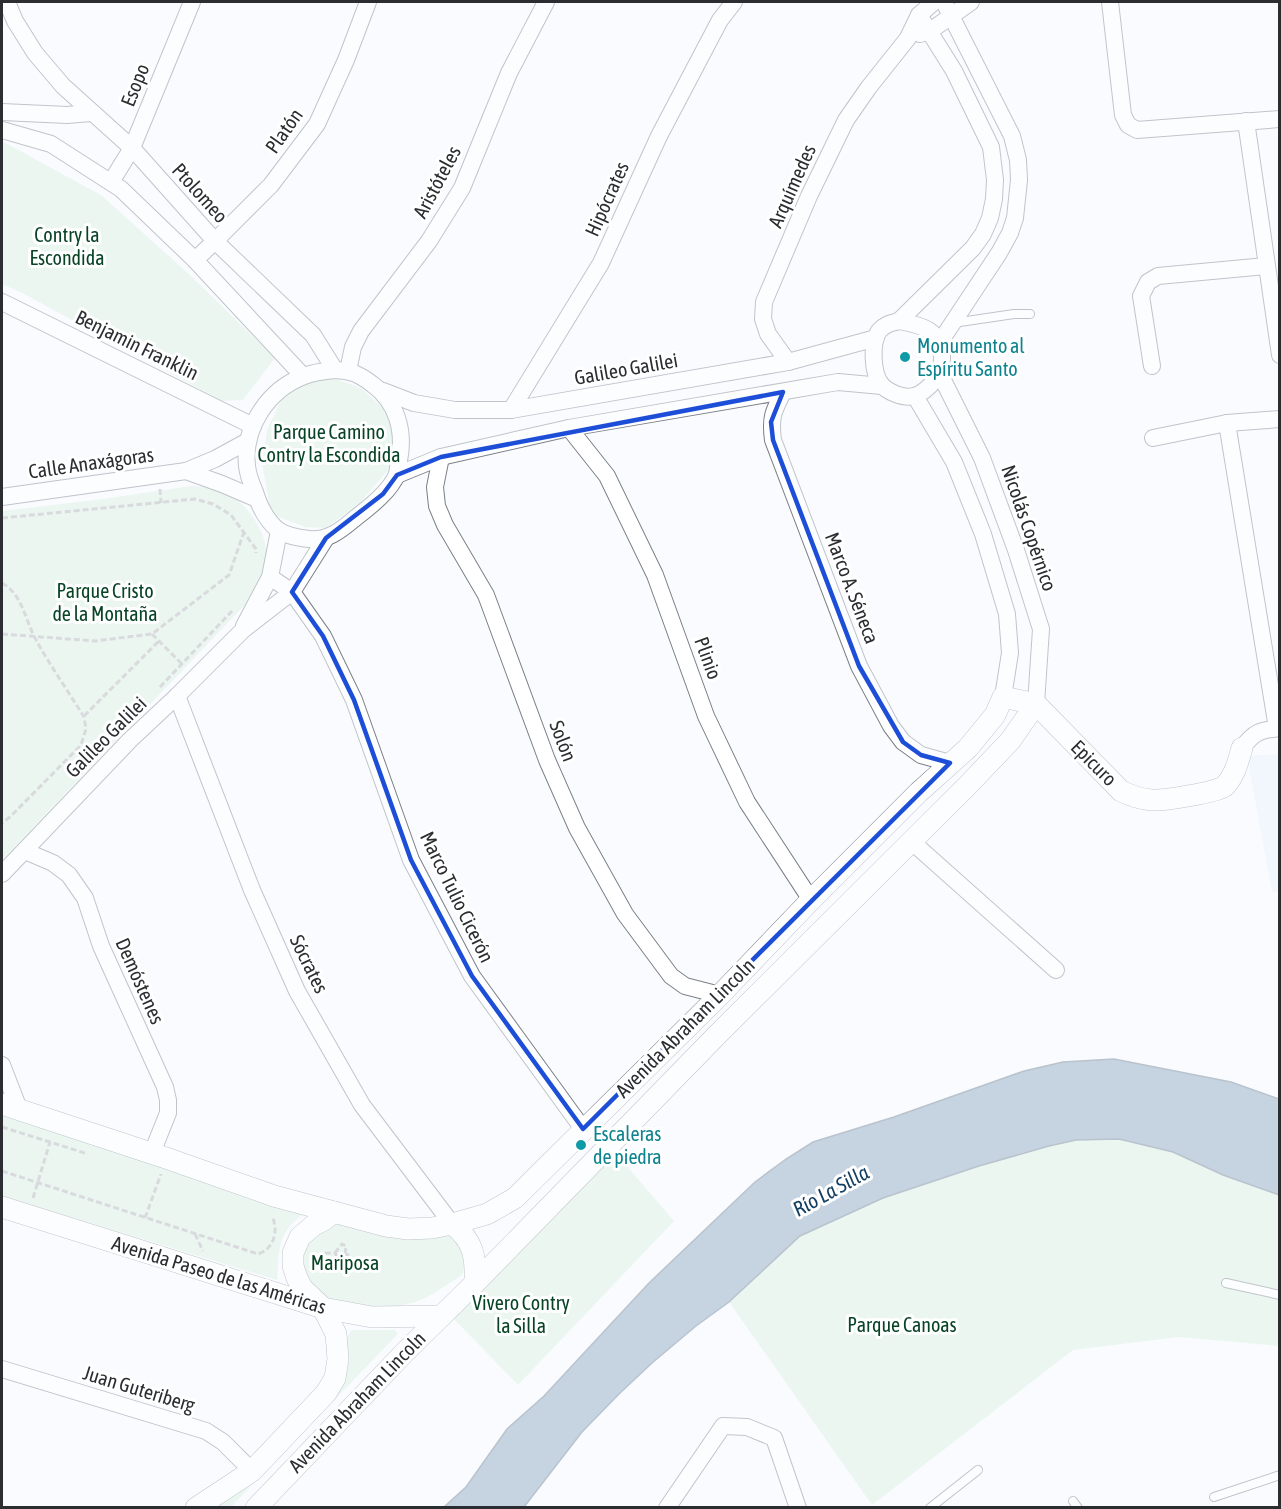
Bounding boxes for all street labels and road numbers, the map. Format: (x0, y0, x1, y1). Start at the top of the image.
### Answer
street label: Esopo (116, 60, 153, 109)
street label: Platón (260, 104, 307, 157)
street label: Arquímedes (763, 141, 820, 231)
street label: Aristóteles (408, 142, 465, 222)
street label: Ptolomeo (168, 158, 233, 227)
street label: Hipócrates (580, 158, 633, 240)
street label: Benjamin Franklin (72, 305, 203, 384)
street label: Galileo Galilei (572, 348, 679, 389)
street label: Calle Anaxágoras (27, 442, 155, 483)
street label: Nicolás Copérnico (997, 462, 1062, 594)
street label: Marco A. Séneca (821, 529, 884, 647)
street label: Plinio (690, 634, 727, 682)
street label: Galileo Galilei (61, 692, 151, 782)
street label: Solón (545, 717, 582, 765)
street label: Epicuro (1067, 735, 1122, 790)
street label: Marco Tulio Cicerón (416, 828, 499, 966)
street label: Sócrates (286, 931, 333, 997)
street label: Demóstenes (111, 934, 170, 1027)
street label: Avenida Abraham Lincoln (610, 953, 759, 1102)
street label: Avenida Paseo de las Américas (109, 1231, 329, 1318)
street label: Avenida Abraham Lincoln (283, 1326, 430, 1477)
street label: Juan Guteriberg (80, 1361, 198, 1417)

